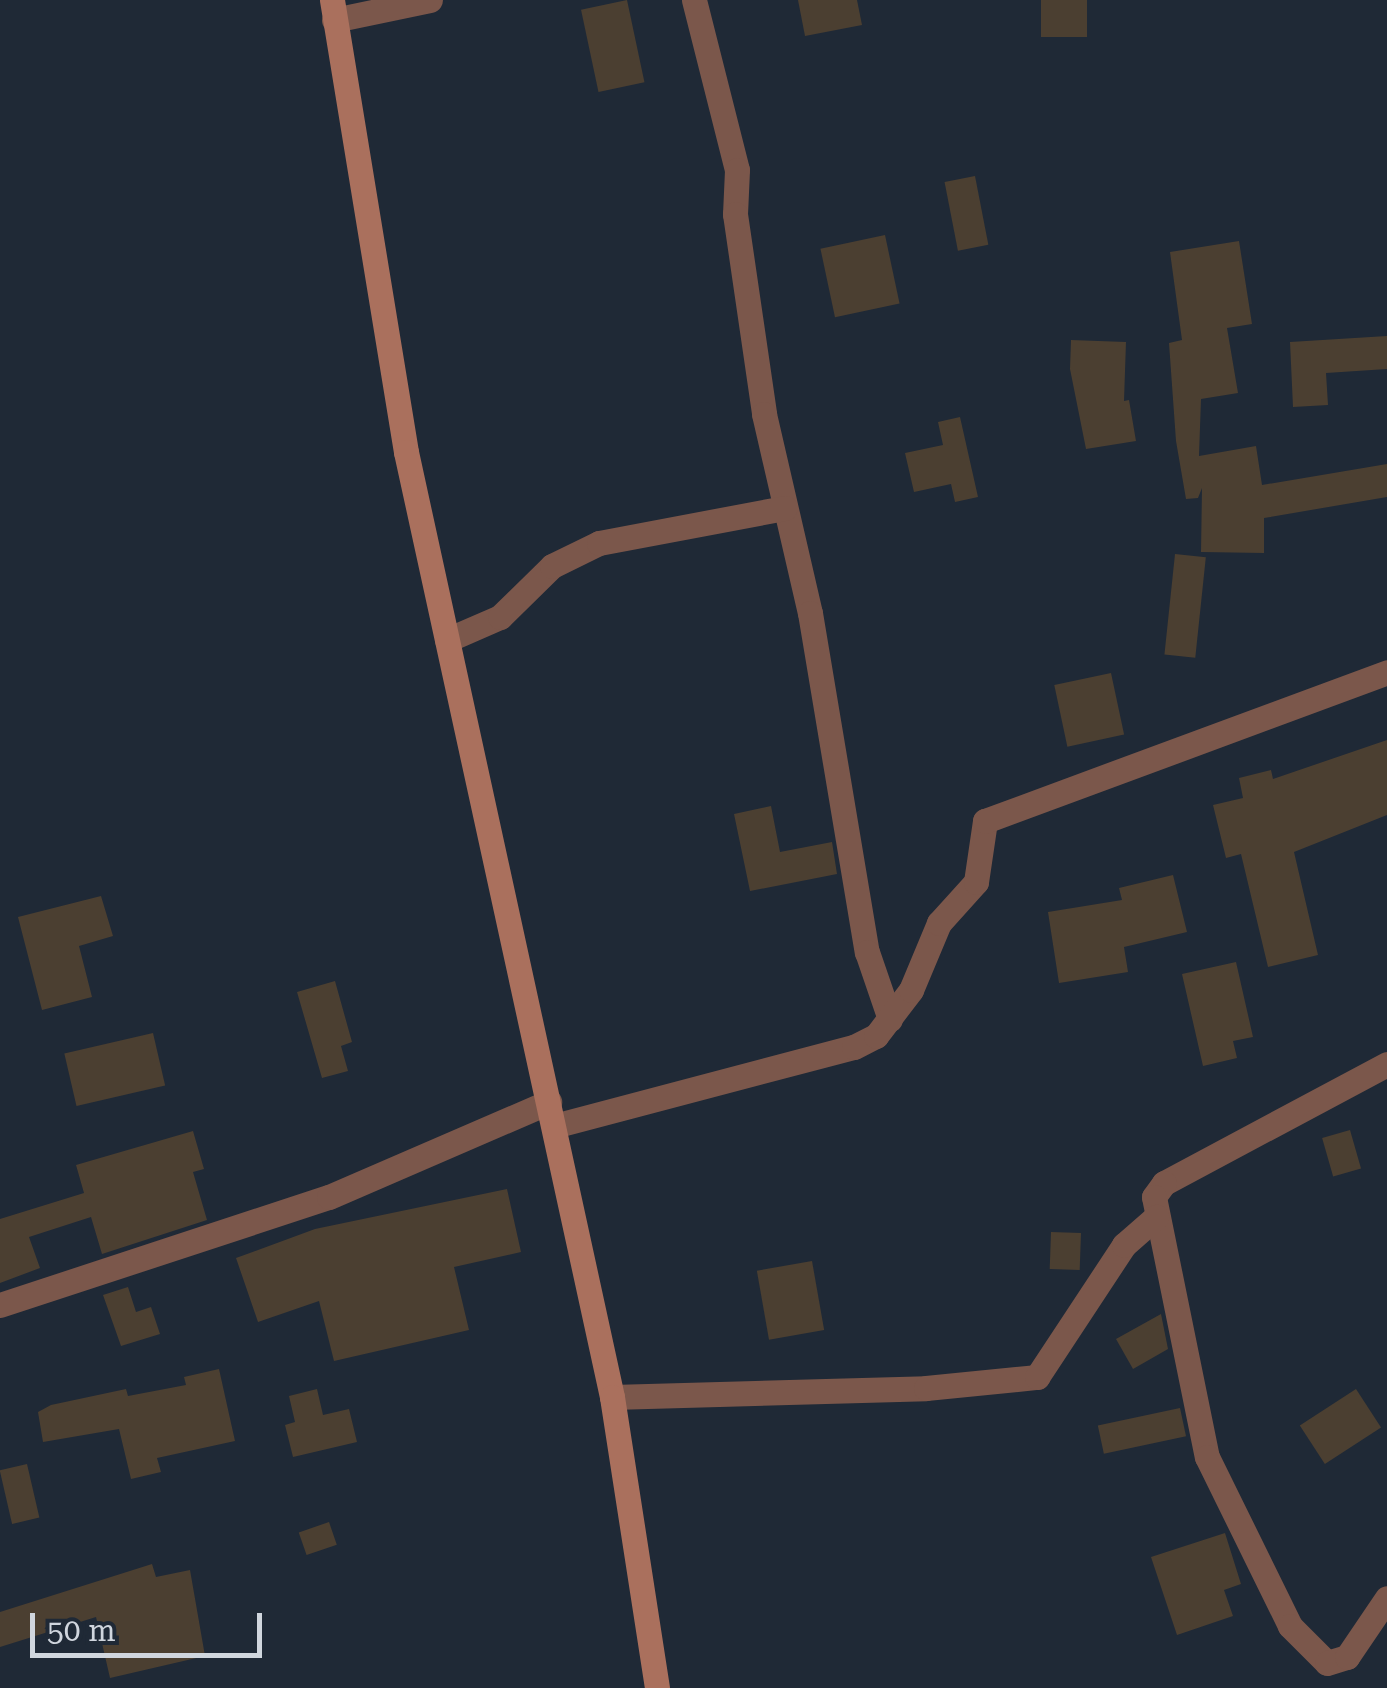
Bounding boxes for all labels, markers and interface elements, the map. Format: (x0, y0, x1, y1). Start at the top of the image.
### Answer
scale bar (35, 1593, 268, 1655)
text: 50 m (47, 1613, 116, 1648)

